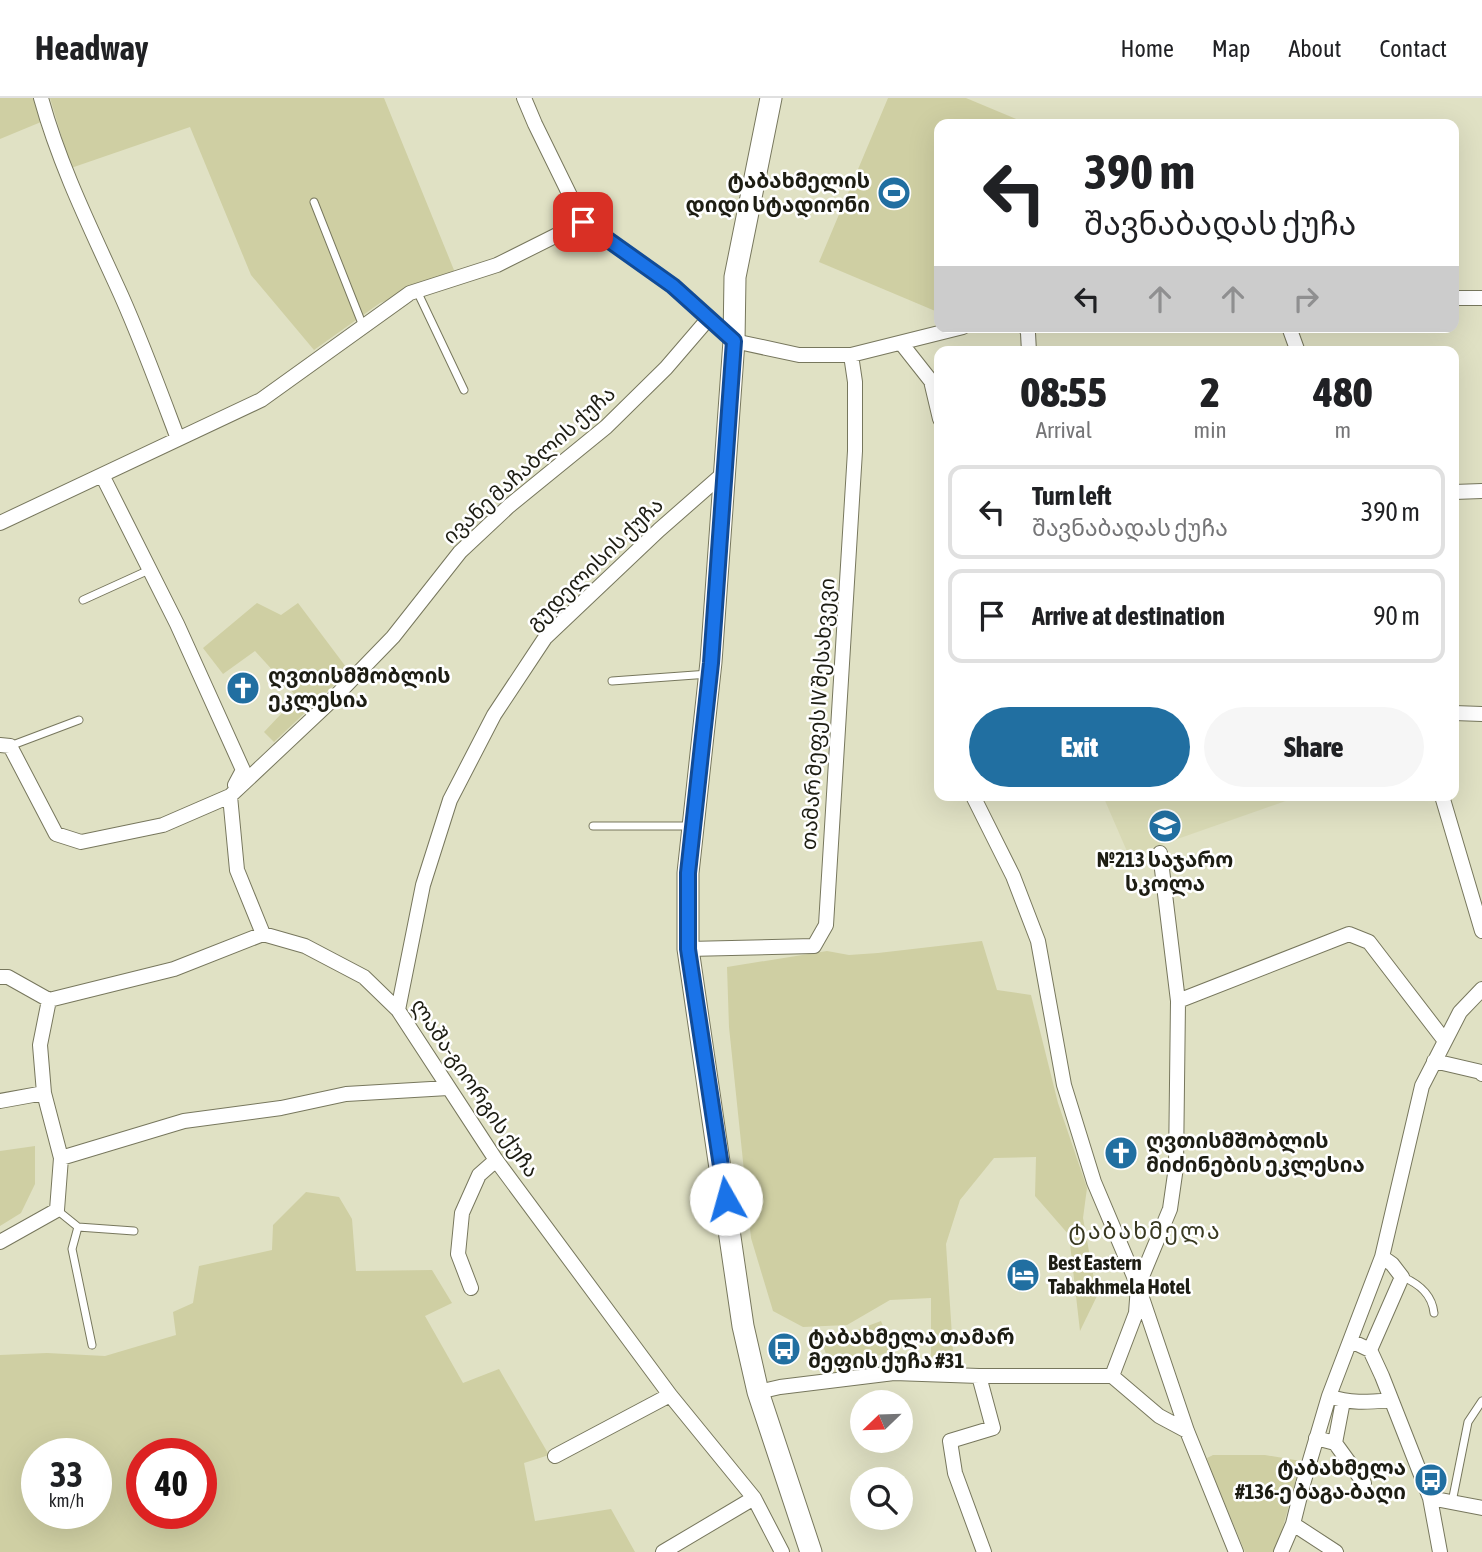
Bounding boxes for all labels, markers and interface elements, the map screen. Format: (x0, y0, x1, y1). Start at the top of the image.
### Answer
text: Headway (35, 29, 148, 67)
text: Home (1120, 35, 1174, 62)
text: Map (1212, 35, 1250, 62)
text: About (1288, 35, 1341, 62)
text: Contact (1379, 35, 1447, 62)
text: 390 m (1084, 143, 1195, 199)
icon: left (969, 147, 1060, 238)
place label: ტაბახმელის დიდი სტადიონი (685, 168, 870, 218)
sports icon: ტაბახმელის დიდი სტადიონი (875, 174, 913, 212)
pin (553, 192, 613, 252)
icon: arrive (564, 203, 602, 241)
text: შავნაბადას ქუჩა (1084, 205, 1356, 242)
icon: left (1068, 280, 1106, 318)
icon: ahead (1141, 280, 1179, 318)
icon: ahead (1214, 280, 1252, 318)
icon: right (1287, 280, 1325, 318)
text: 08:55 (1021, 368, 1107, 416)
text: 2 (1200, 368, 1220, 416)
text: 480 (1313, 368, 1372, 416)
street label: ივანე მაჩაბლის ქუჩა (437, 381, 621, 549)
text: Arrival (1036, 417, 1092, 443)
text: min (1194, 417, 1227, 443)
text: m (1335, 417, 1351, 443)
text: Turn left (1032, 481, 1112, 511)
street label: გუდელისის ქუჩა (521, 492, 669, 636)
icon: left (973, 493, 1011, 531)
text: 390 m (1361, 497, 1420, 527)
text: შავნაბადას ქუჩა (1032, 515, 1228, 541)
street label: თამარ მეფეს IV შესახვევი (796, 577, 839, 851)
icon: arrive (973, 597, 1011, 635)
text: Arrive at destination (1032, 601, 1225, 631)
text: 90 m (1373, 601, 1420, 631)
place label: ღვთისმშობლის ეკლესია (268, 663, 451, 713)
church icon: ღვთისმშობლის ეკლესია (224, 669, 262, 707)
button: Exit (969, 707, 1190, 787)
button: Share (1204, 707, 1424, 787)
school or university icon: №213 საჯარო სკოლა (1146, 807, 1184, 845)
place label: №213 საჯარო სკოლა (1097, 847, 1233, 897)
street label: ლაშა-გიორგის ქუჩა (405, 994, 545, 1182)
place label: ღვთისმშობლის მიძინების ეკლესია (1146, 1128, 1365, 1178)
church icon: ღვთისმშობლის მიძინების ეკლესია (1102, 1134, 1140, 1172)
position arrow (689, 1162, 763, 1236)
district label: ტაბახმელა (1068, 1218, 1222, 1245)
place label: Best Eastern Tabakhmela Hotel (1048, 1250, 1191, 1298)
hotel icon: Best Eastern Tabakhmela Hotel (1004, 1256, 1042, 1294)
place label: ტაბახმელა თამარ მეფის ქუჩა #31 (808, 1324, 1014, 1373)
bus stop icon: ტაბახმელა თამარ მეფის ქუჩა #31 (765, 1330, 803, 1368)
north arrow (850, 1390, 914, 1452)
map controls (850, 1390, 913, 1530)
speed limit sign: 40 (126, 1438, 217, 1529)
text: 33 (50, 1454, 83, 1494)
place label: ტაბახმელა #136-ე ბაგა-ბაღი (1234, 1455, 1406, 1505)
bus stop icon: ტაბახმელა #136-ე ბაგა-ბაღი (1412, 1461, 1450, 1499)
button: search (850, 1467, 913, 1530)
text: km/h (49, 1490, 84, 1511)

